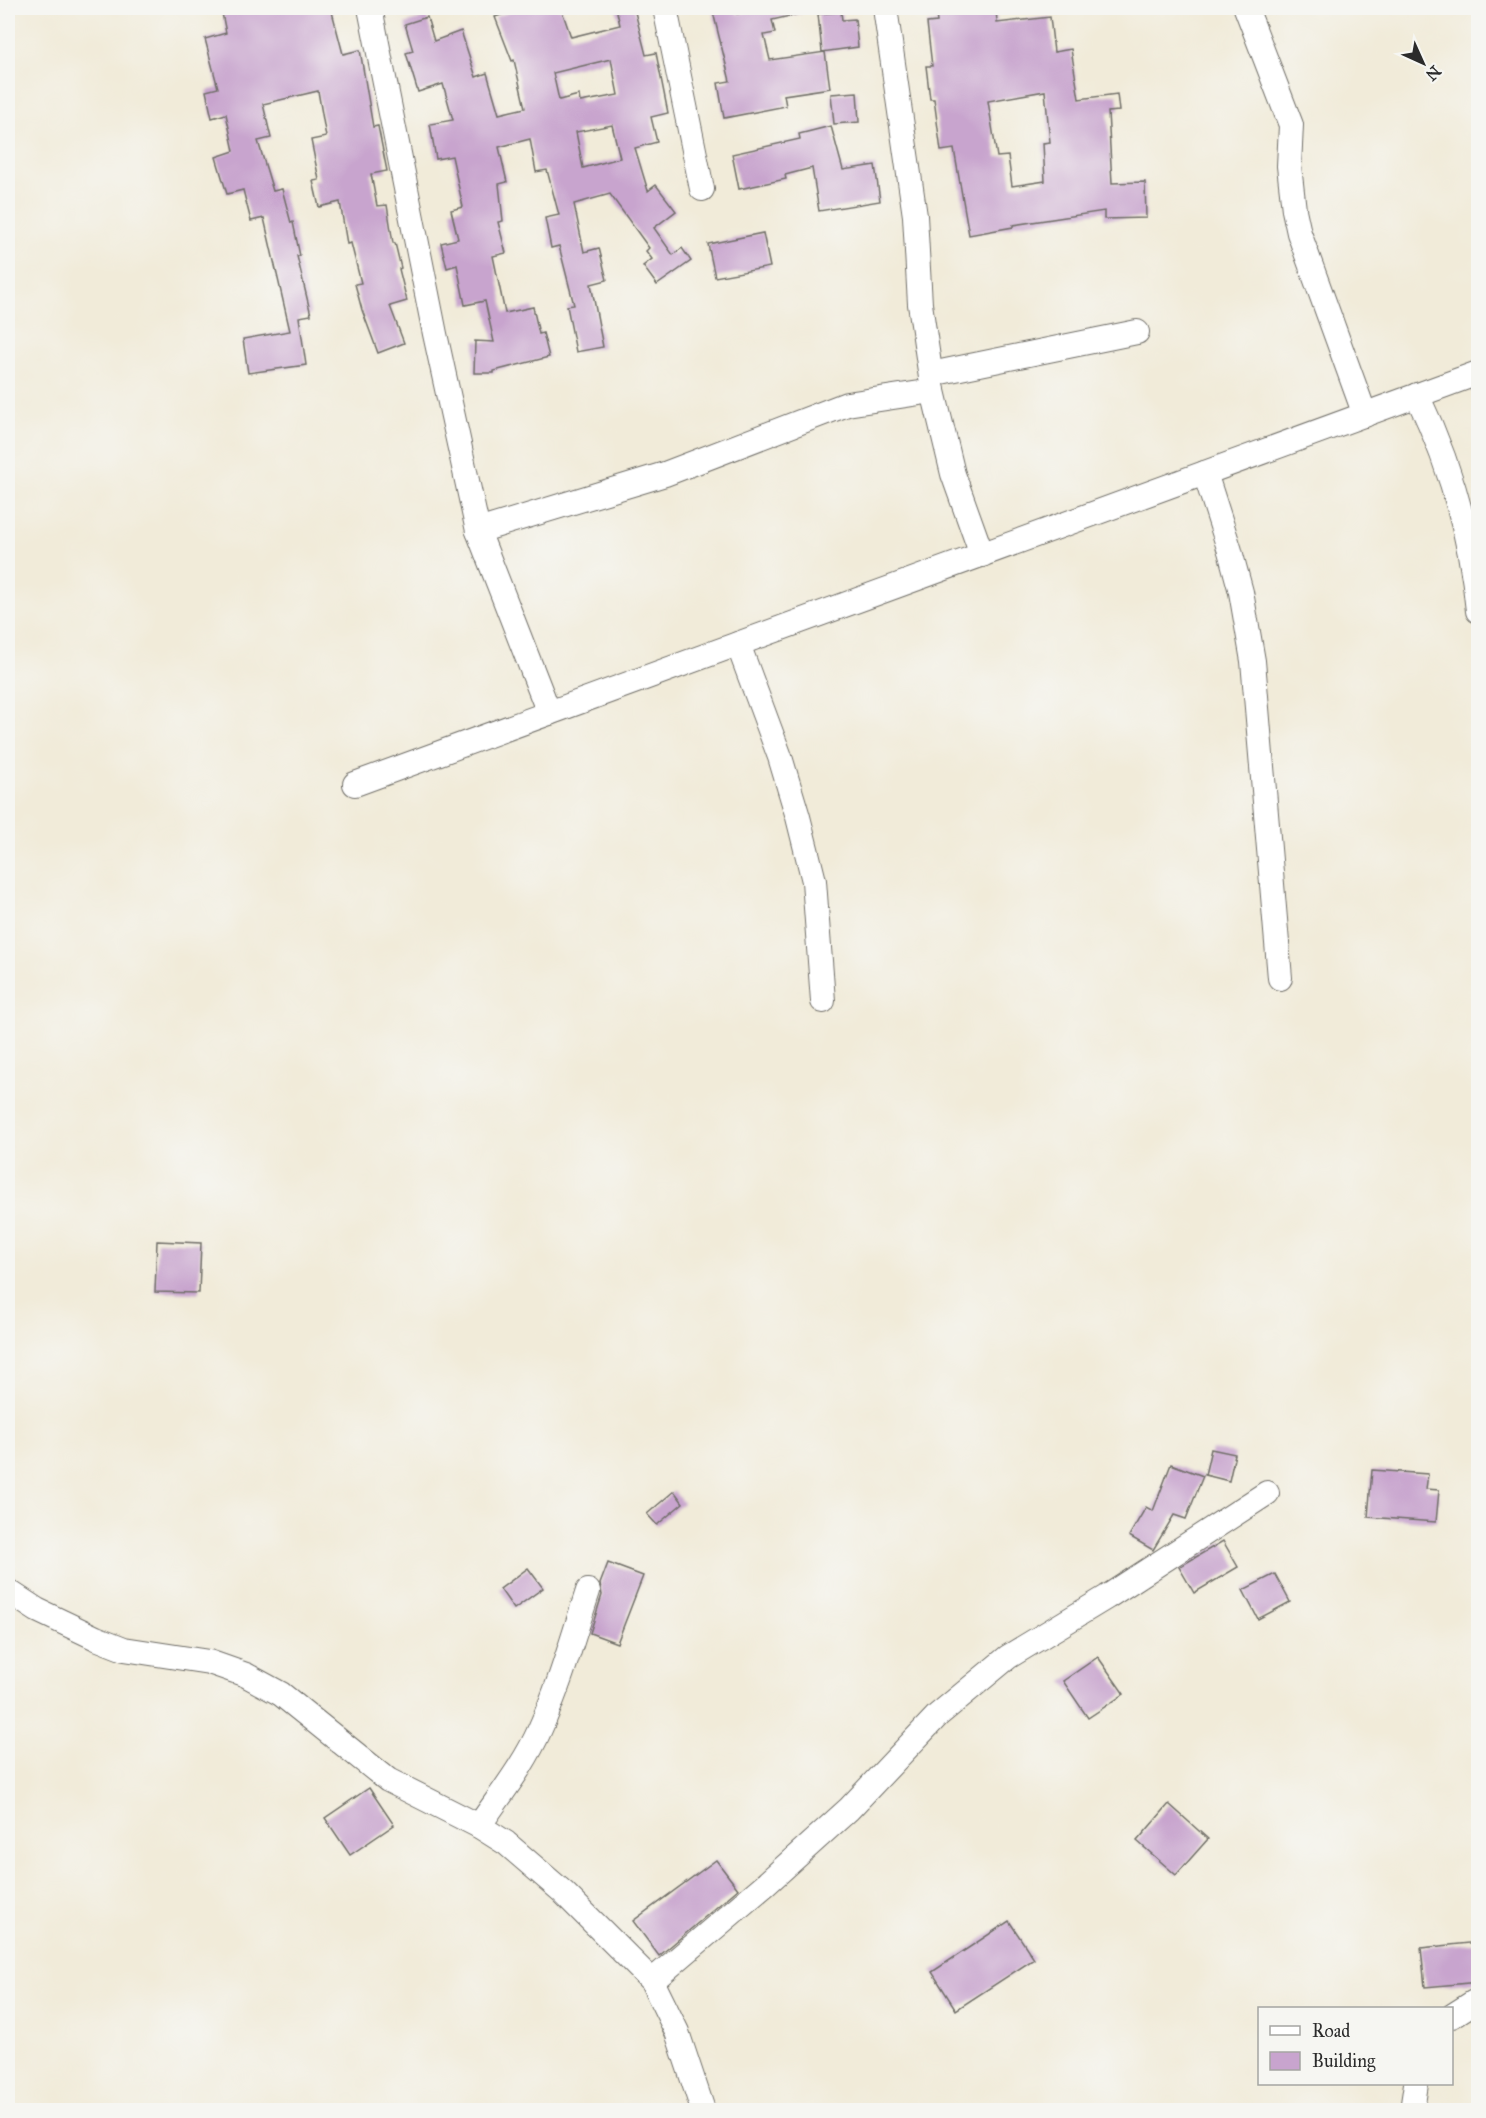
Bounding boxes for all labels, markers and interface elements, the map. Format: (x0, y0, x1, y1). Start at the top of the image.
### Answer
north arrow (1393, 33, 1453, 93)
text: N (1421, 62, 1445, 85)
legend (1258, 2007, 1453, 2085)
text: Road (1312, 2020, 1350, 2042)
text: Building (1312, 2050, 1376, 2073)

